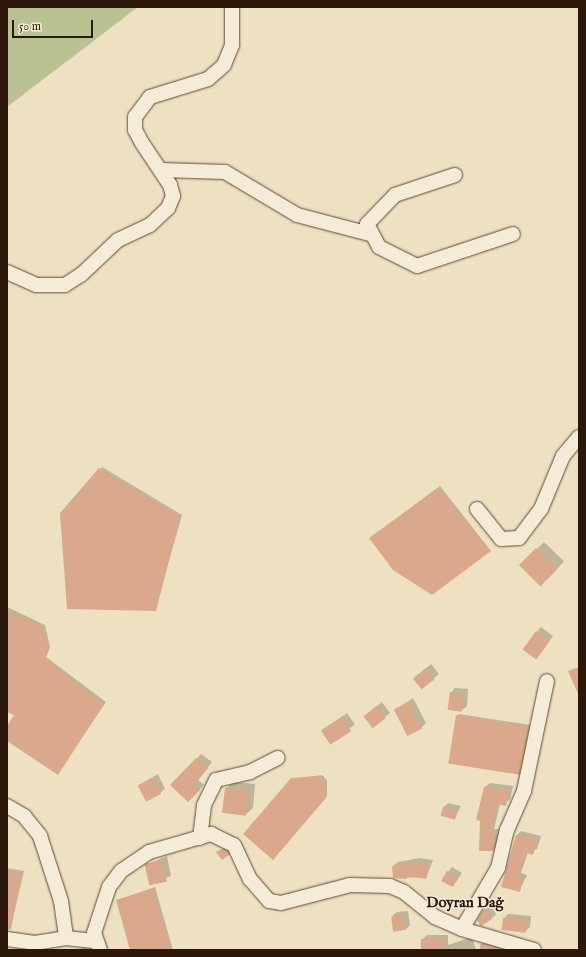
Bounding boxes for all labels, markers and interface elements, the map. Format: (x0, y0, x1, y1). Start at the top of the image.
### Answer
scale bar (14, 12, 95, 38)
text: 50 m (19, 19, 41, 34)
district label: Doyran Dağ (426, 894, 504, 912)

